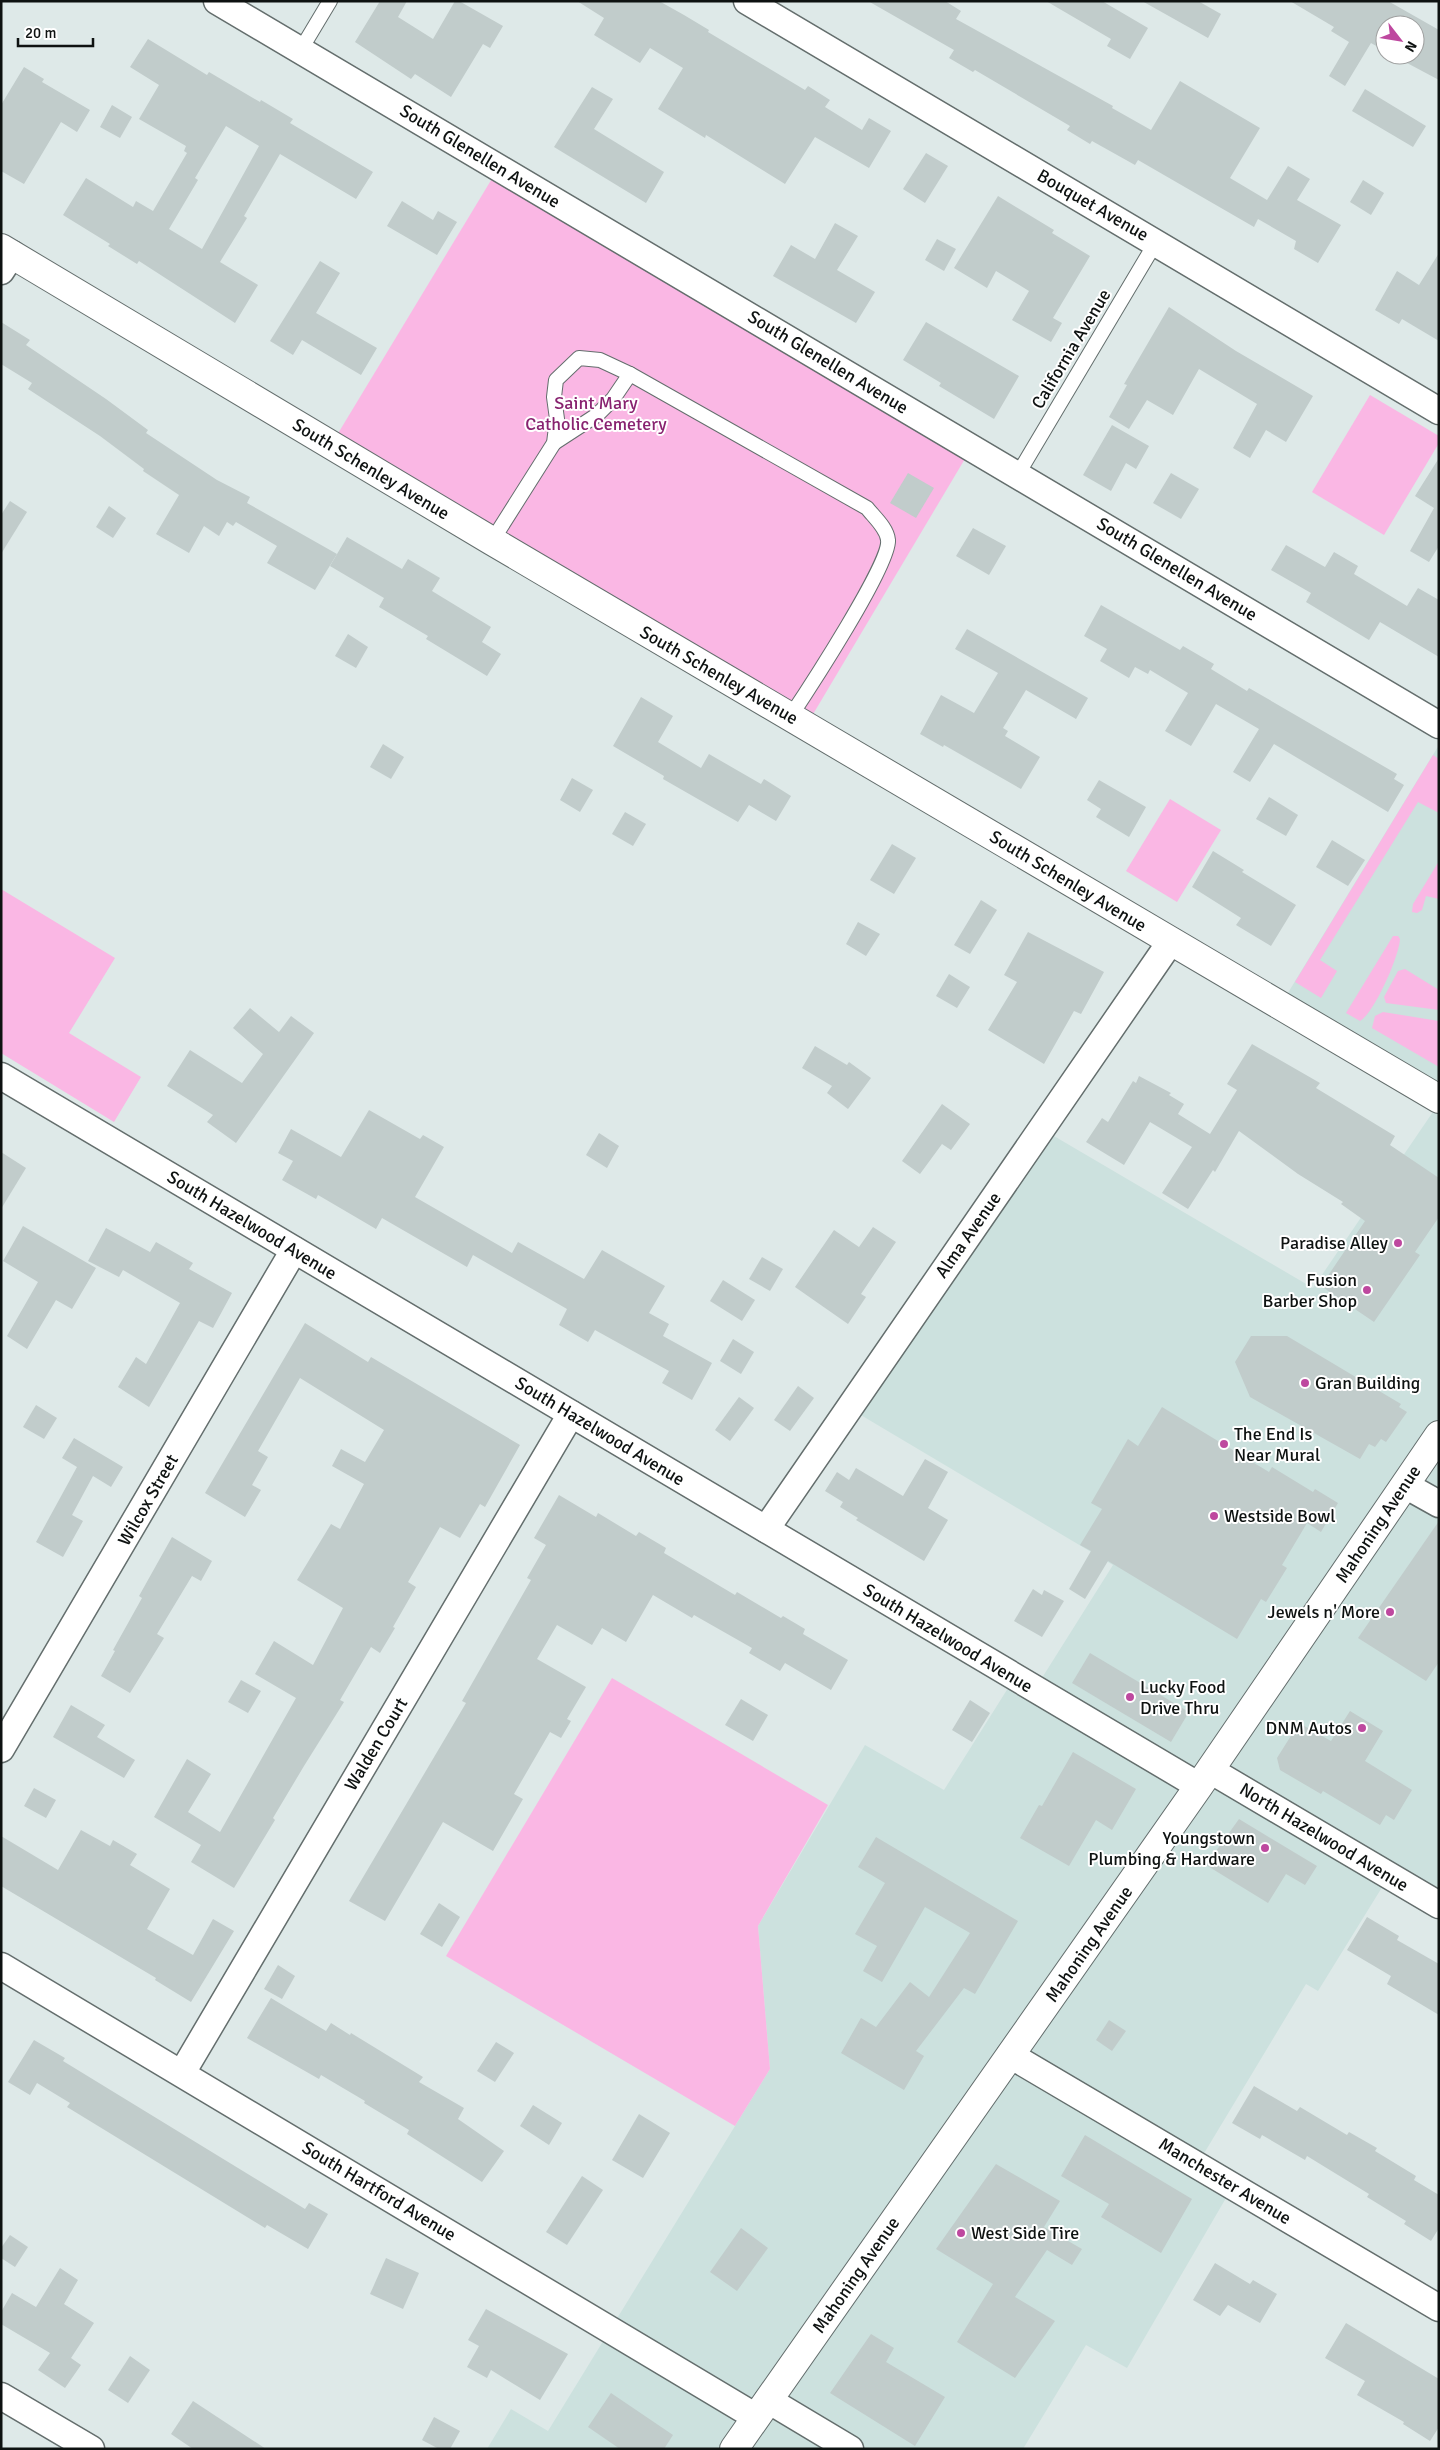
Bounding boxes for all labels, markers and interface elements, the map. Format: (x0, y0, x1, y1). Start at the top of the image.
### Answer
scale bar (18, 15, 92, 47)
north arrow (1375, 15, 1425, 65)
text: 20 m (25, 24, 56, 42)
text: N (1401, 38, 1421, 55)
street label: South Glenellen Avenue (396, 99, 564, 213)
street label: Bouquet Avenue (1033, 164, 1153, 246)
street label: California Avenue (1027, 285, 1115, 413)
street label: South Glenellen Avenue (744, 305, 912, 419)
park label: Saint Mary Catholic Cemetery (525, 392, 667, 435)
street label: South Schenley Avenue (289, 413, 453, 525)
street label: South Glenellen Avenue (1093, 512, 1261, 626)
street label: South Schenley Avenue (636, 621, 802, 729)
street label: South Schenley Avenue (986, 825, 1150, 937)
street label: South Hazelwood Avenue (163, 1166, 341, 1284)
street label: Alma Avenue (930, 1188, 1006, 1282)
place label: Paradise Alley (1280, 1232, 1389, 1254)
marker: Paradise Alley (1392, 1237, 1404, 1249)
place label: Fusion Barber Shop (1263, 1269, 1357, 1312)
marker: Fusion Barber Shop (1361, 1284, 1373, 1296)
street label: South Hazelwood Avenue (511, 1372, 689, 1490)
place label: Gran Building (1315, 1372, 1420, 1394)
marker: Gran Building (1299, 1377, 1311, 1389)
place label: The End Is Near Mural (1234, 1423, 1320, 1466)
marker: The End Is Near Mural (1218, 1438, 1230, 1450)
street label: Wilcox Street (113, 1450, 183, 1550)
street label: Mahoning Avenue (1331, 1461, 1425, 1587)
place label: Westside Bowl (1224, 1505, 1335, 1527)
marker: Westside Bowl (1208, 1510, 1220, 1522)
street label: South Hazelwood Avenue (859, 1579, 1037, 1697)
place label: Jewels n' More (1268, 1601, 1380, 1623)
marker: Jewels n' More (1384, 1606, 1396, 1618)
place label: Lucky Food Drive Thru (1140, 1676, 1226, 1719)
marker: Lucky Food Drive Thru (1124, 1691, 1136, 1703)
street label: Walden Court (340, 1694, 412, 1794)
place label: DNM Autos (1266, 1717, 1352, 1739)
marker: DNM Autos (1356, 1722, 1368, 1734)
street label: North Hazelwood Avenue (1236, 1778, 1412, 1896)
place label: Youngstown Plumbing & Hardware (1088, 1827, 1255, 1870)
marker: Youngstown Plumbing & Hardware (1259, 1842, 1271, 1854)
street label: Mahoning Avenue (1041, 1882, 1137, 2006)
street label: Manchester Avenue (1155, 2133, 1295, 2229)
street label: South Hartford Avenue (298, 2136, 460, 2246)
street label: Mahoning Avenue (808, 2213, 904, 2337)
place label: West Side Tire (971, 2222, 1079, 2244)
marker: West Side Tire (955, 2227, 967, 2239)

